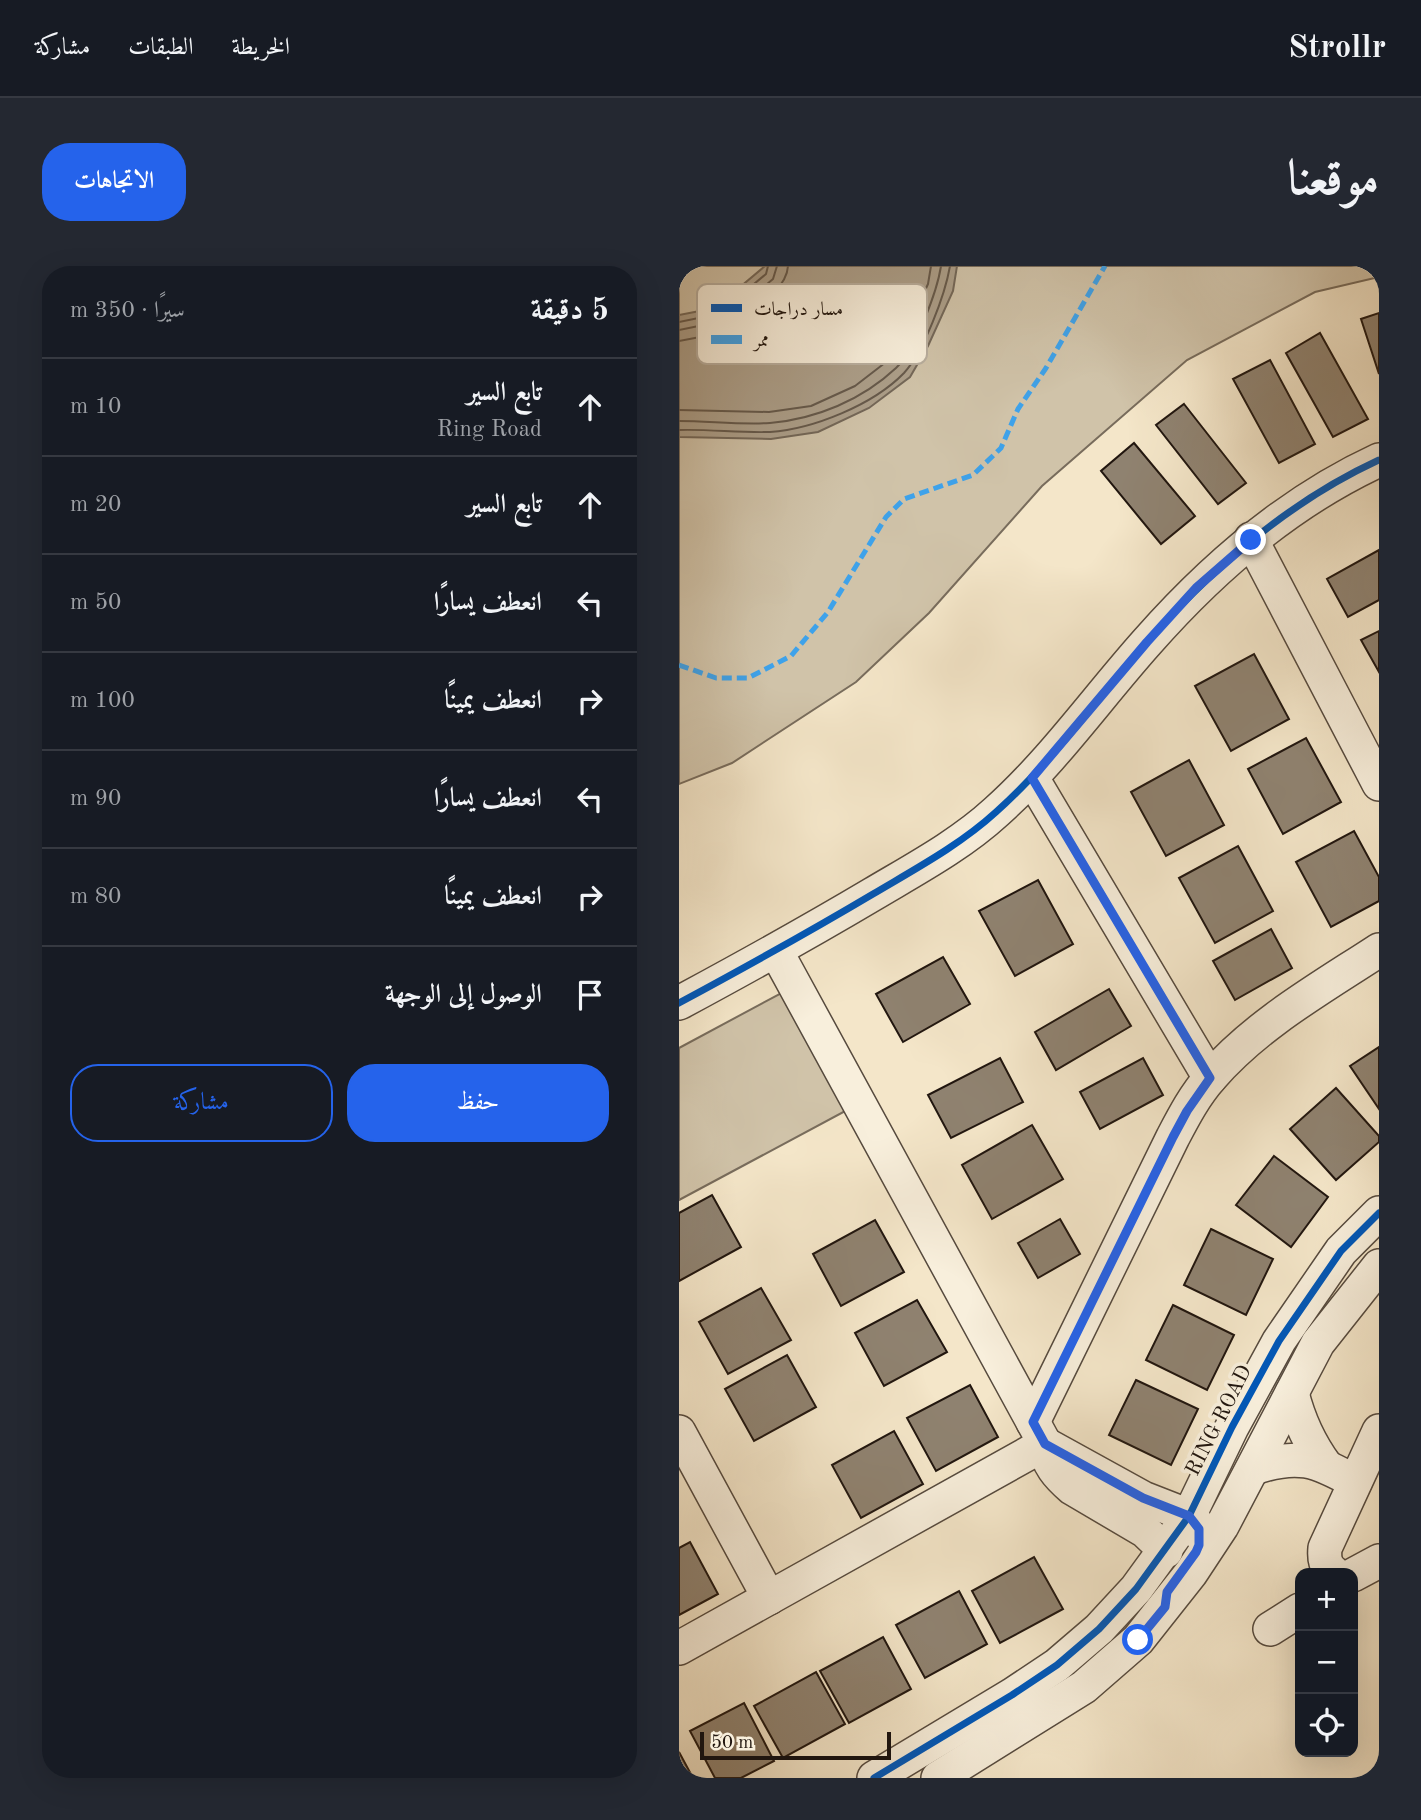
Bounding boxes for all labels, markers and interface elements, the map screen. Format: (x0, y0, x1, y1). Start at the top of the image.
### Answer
text: Strollr (1288, 32, 1386, 65)
text: مشاركة (35, 36, 90, 60)
text: الطبقات (128, 36, 194, 60)
text: الخريطة (232, 36, 290, 60)
button: الاتجاهات (42, 143, 186, 221)
text: موقعنا (1287, 157, 1379, 206)
legend (697, 284, 927, 364)
text: 5 دقيقة (531, 296, 609, 326)
text: سيرًا · 350 m (70, 299, 185, 322)
text: مسار دراجات (754, 301, 843, 320)
text: ممر (752, 332, 769, 352)
text: تابع السير (467, 380, 542, 406)
icon: ahead (571, 388, 609, 426)
text: 10 m (70, 395, 121, 418)
text: Ring Road (437, 418, 542, 441)
icon: ahead (571, 486, 609, 524)
text: تابع السير (467, 492, 542, 518)
text: 20 m (70, 493, 121, 516)
route end (1235, 524, 1266, 555)
icon: left (571, 584, 609, 622)
text: انعطف يسارًا (434, 590, 542, 616)
text: 50 m (70, 591, 121, 614)
icon: right (571, 682, 609, 720)
text: انعطف يمينًا (444, 688, 542, 714)
text: 100 m (70, 689, 135, 712)
icon: left (571, 780, 609, 818)
text: انعطف يسارًا (434, 786, 542, 812)
text: 90 m (70, 787, 121, 810)
icon: right (571, 878, 609, 916)
text: انعطف يمينًا (444, 884, 542, 910)
text: 80 m (70, 885, 121, 908)
icon: arrive (571, 976, 609, 1014)
text: الوصول إلى الوجهة (385, 982, 542, 1008)
button: مشاركة (70, 1064, 333, 1142)
button: حفظ (347, 1064, 609, 1142)
street label: RING ROAD (1182, 1362, 1256, 1480)
map controls (1295, 1568, 1358, 1757)
button: + (1295, 1568, 1358, 1631)
route start (1122, 1624, 1153, 1655)
button: − (1295, 1631, 1358, 1694)
button: locate (1295, 1694, 1358, 1757)
scale bar (700, 1729, 891, 1761)
text: 50 m (711, 1734, 753, 1753)

